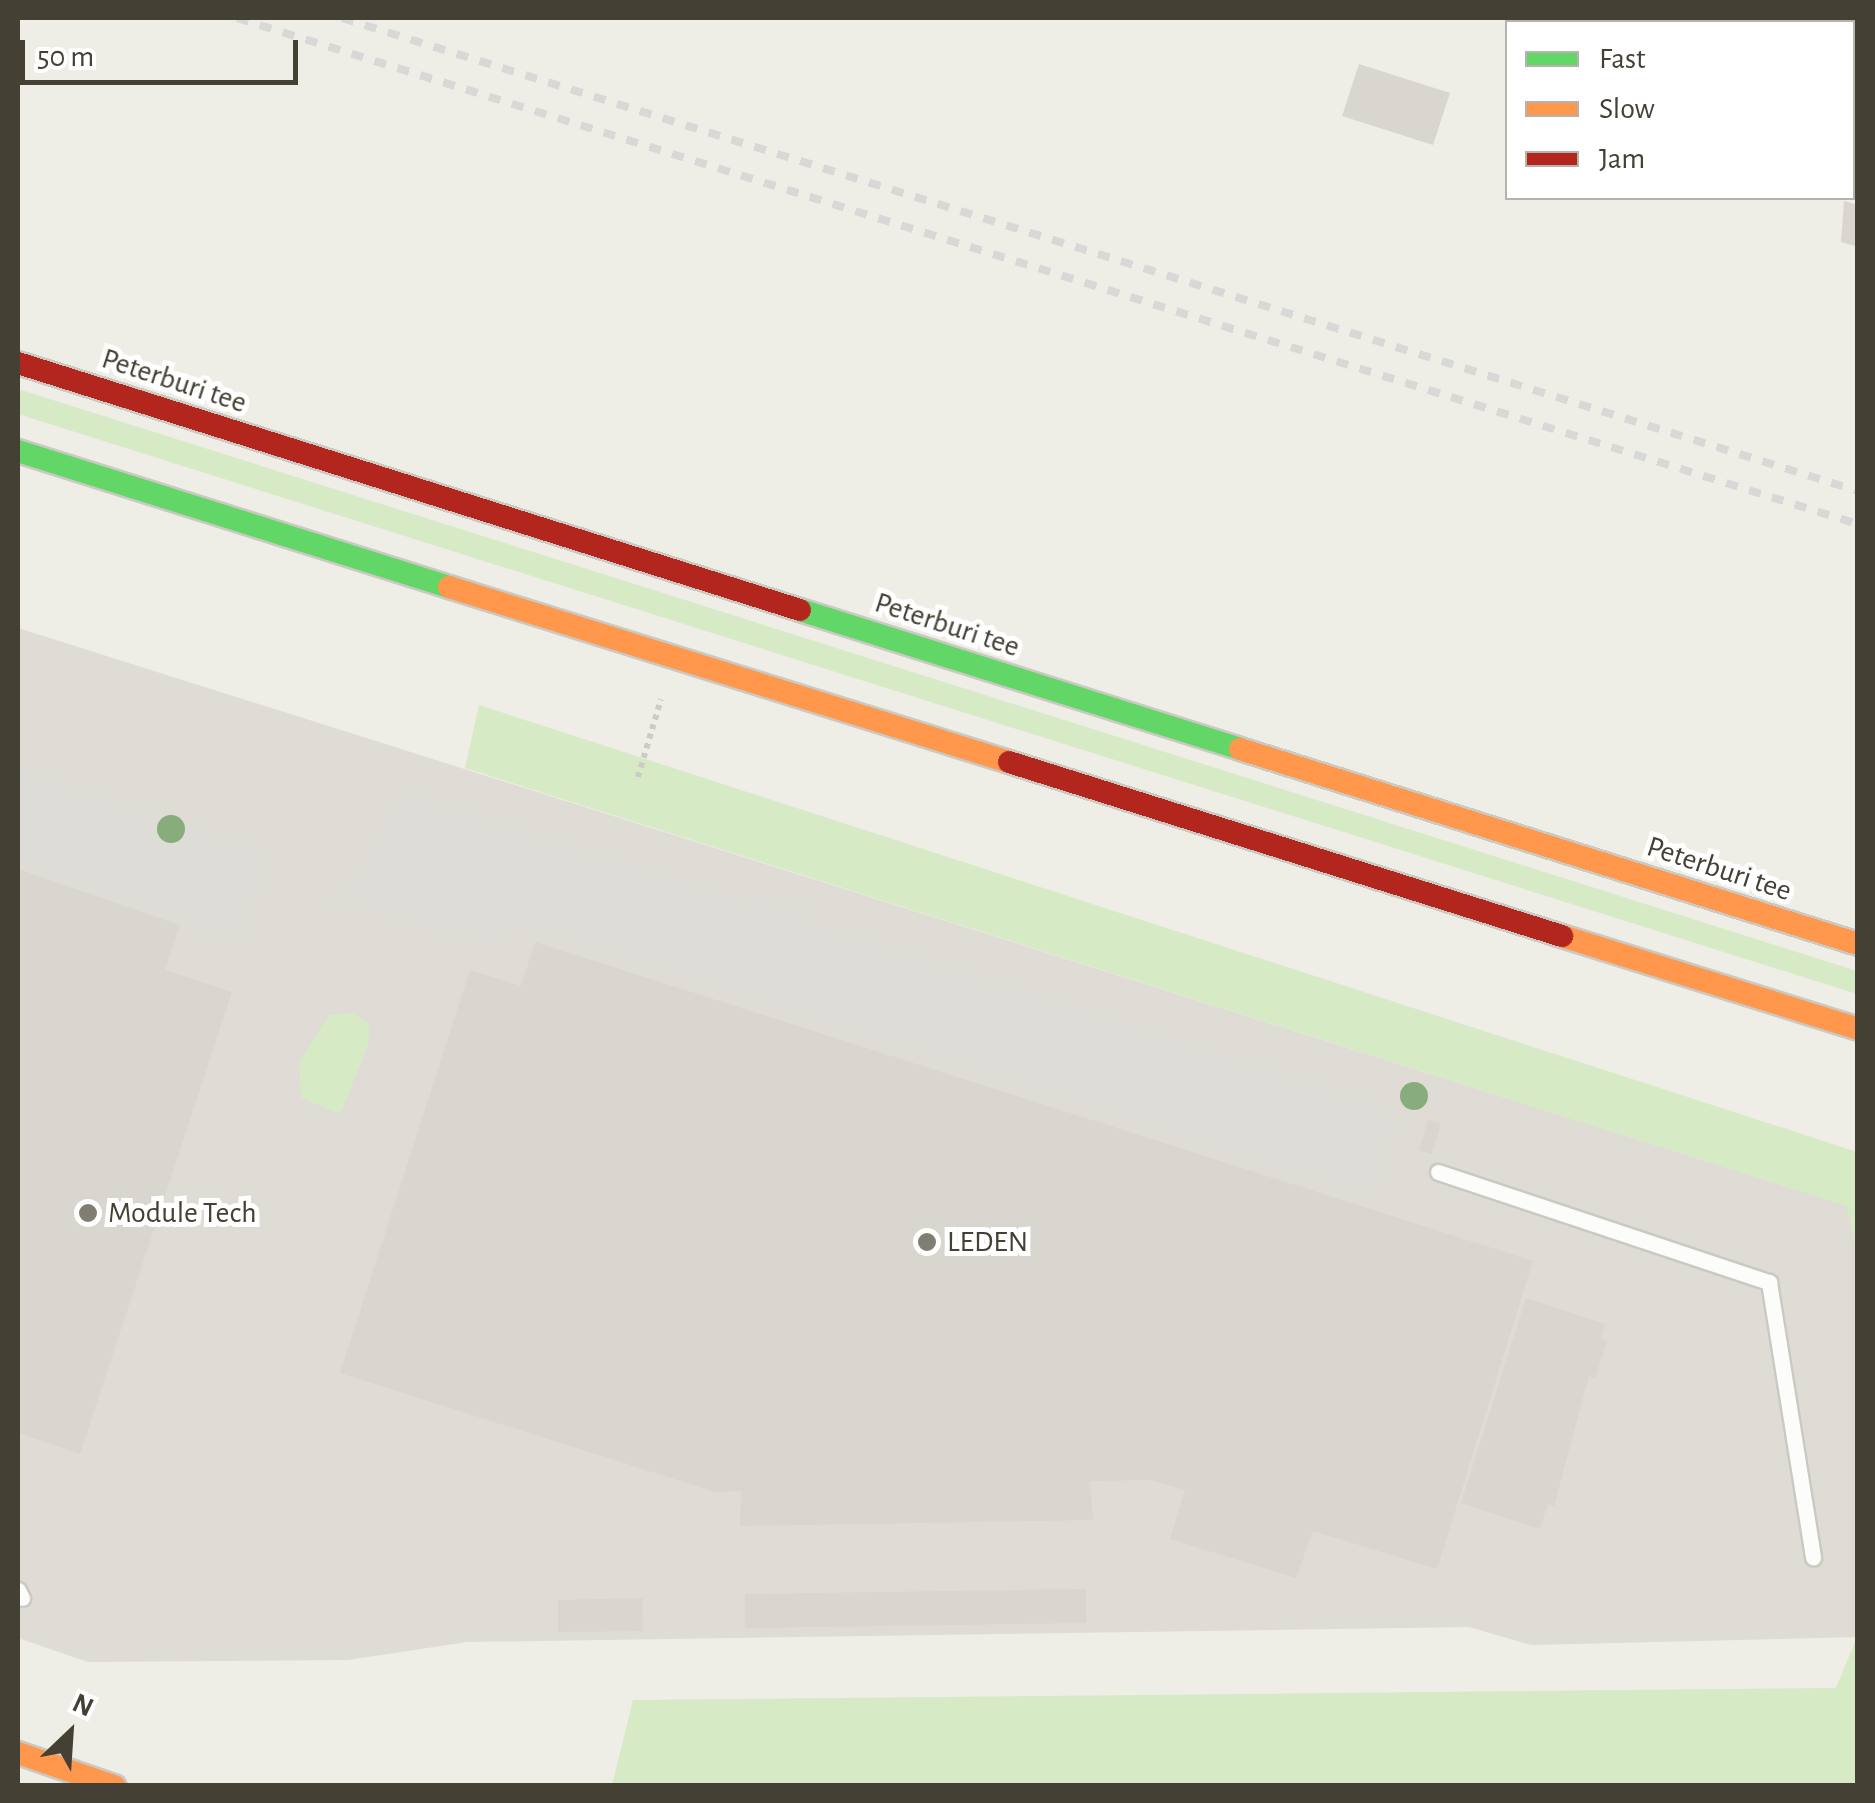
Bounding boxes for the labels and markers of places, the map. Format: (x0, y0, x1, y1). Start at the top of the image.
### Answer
place label: Module Tech (108, 1195, 257, 1231)
marker: Module Tech (77, 1202, 99, 1224)
place label: LEDEN (947, 1224, 1028, 1260)
marker: LEDEN (916, 1231, 938, 1253)

